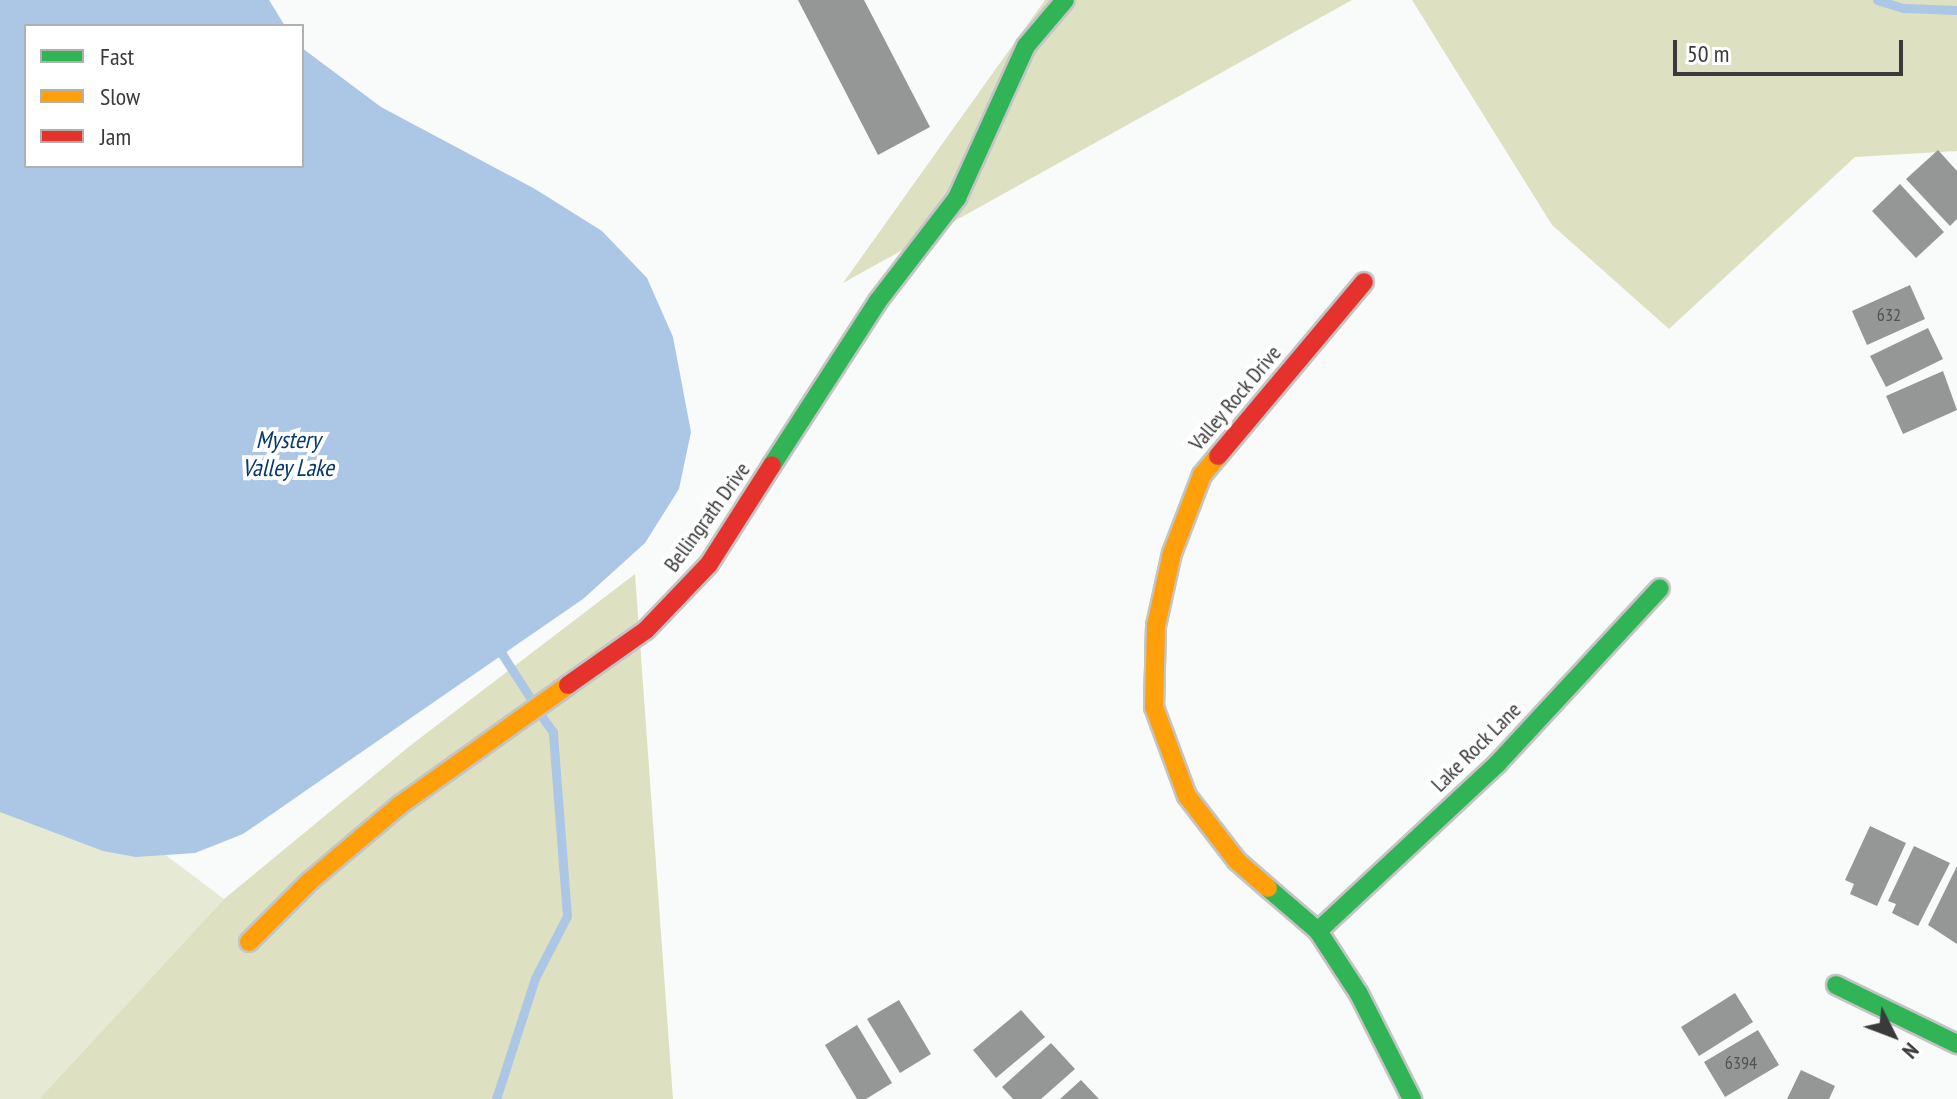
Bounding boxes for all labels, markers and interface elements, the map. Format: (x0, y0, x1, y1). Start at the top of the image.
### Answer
legend (24, 24, 304, 168)
scale bar (1677, 24, 1907, 74)
text: 50 m (1687, 38, 1729, 69)
text: Fast (100, 41, 134, 72)
text: Slow (100, 81, 140, 112)
text: Jam (100, 121, 131, 152)
house number: 632 (1877, 304, 1901, 326)
street label: Valley Rock Drive (1183, 340, 1287, 456)
water label: Mystery Valley Lake (242, 426, 334, 482)
street label: Bellingrath Drive (658, 457, 756, 577)
street label: Lake Rock Lane (1426, 697, 1526, 797)
north arrow (1853, 995, 1933, 1075)
text: N (1896, 1037, 1925, 1065)
house number: 6394 (1725, 1052, 1757, 1074)

